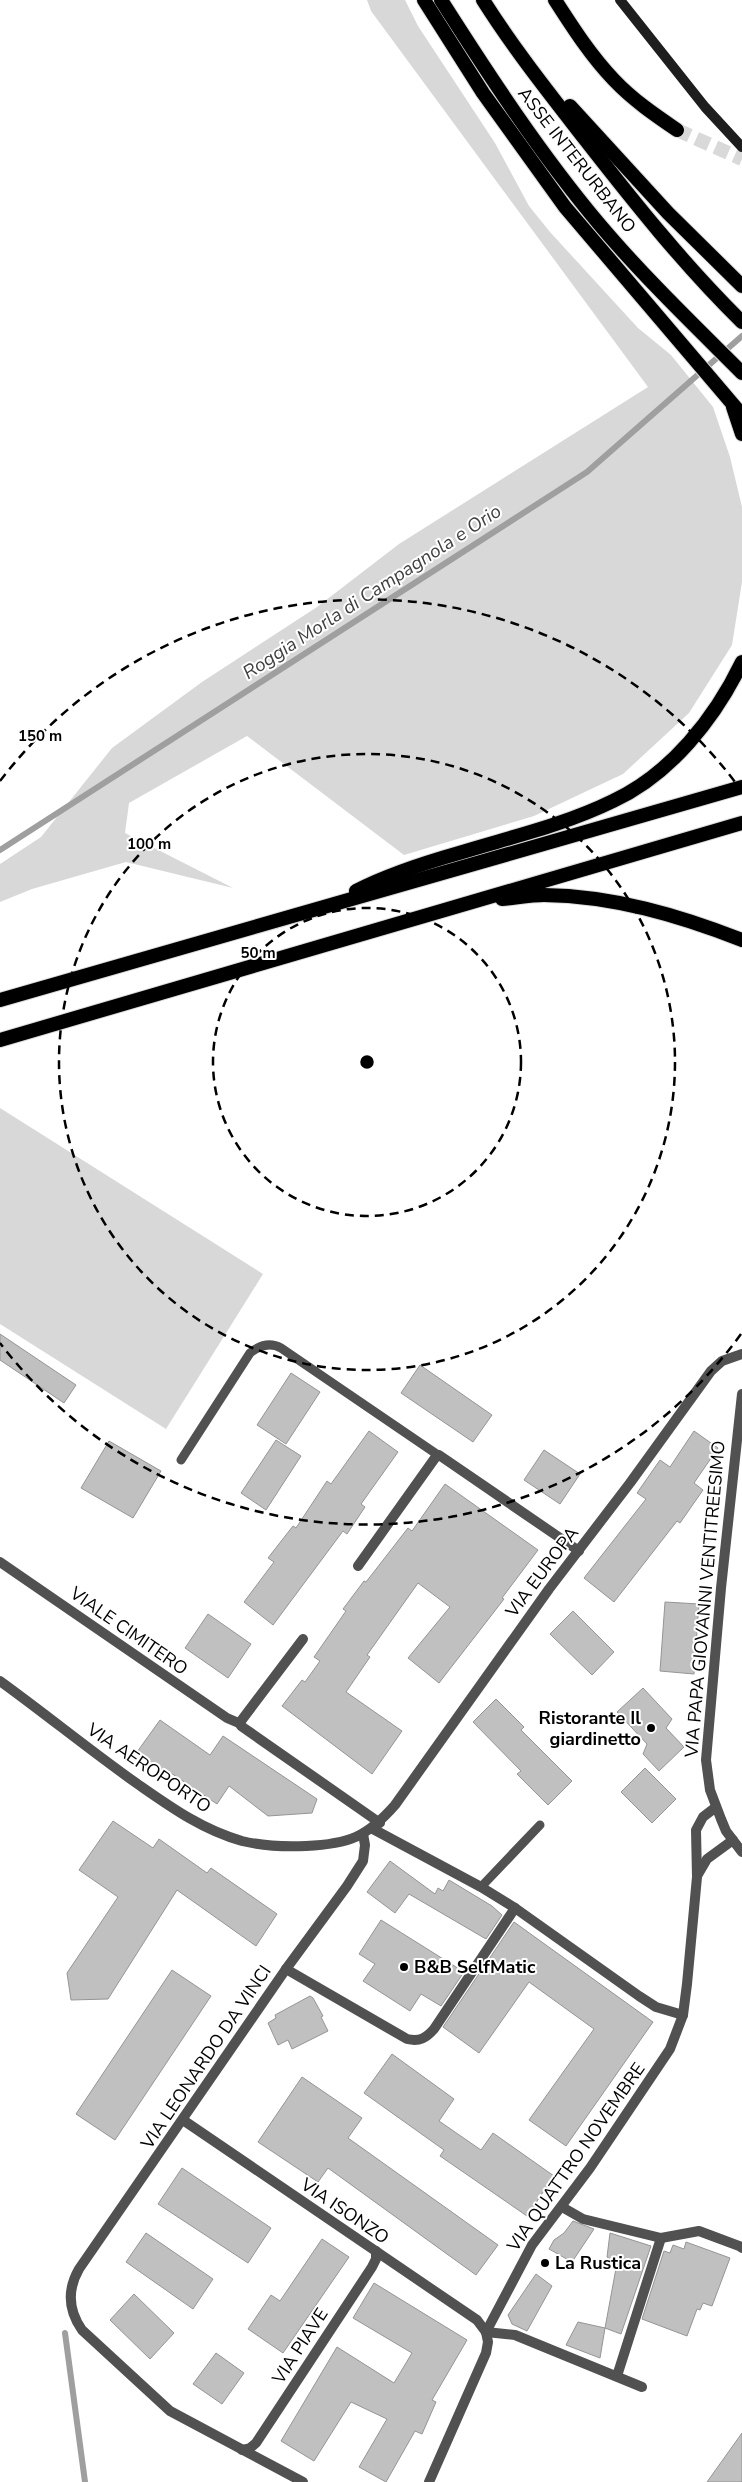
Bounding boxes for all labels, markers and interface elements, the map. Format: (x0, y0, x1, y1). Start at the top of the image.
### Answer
street label: ASSE INTERURBANO (512, 82, 642, 238)
water label: Roggia Morla di Campagnola e Orio (238, 498, 506, 686)
text: 150 m (18, 726, 62, 746)
text: 100 m (127, 834, 171, 854)
text: 50 m (240, 943, 276, 963)
centre of rings (358, 1053, 376, 1071)
street label: VIA PAPA GIOVANNI VENTITREESIMO (679, 1440, 731, 1759)
street label: VIA EUROPA (500, 1522, 584, 1623)
street label: VIALE CIMITERO (64, 1581, 193, 1681)
place label: Ristorante Il giardinetto (539, 1706, 641, 1751)
street label: VIA AEROPORTO (81, 1717, 216, 1818)
marker: Ristorante Il giardinetto (645, 1722, 657, 1734)
place label: B&B SelfMatic (414, 1955, 536, 1979)
street label: VIA LEONARDO DA VINCI (135, 1960, 277, 2154)
marker: B&B SelfMatic (398, 1961, 410, 1973)
street label: VIA QUATTRO NOVEMBRE (501, 2058, 650, 2257)
street label: VIA ISONZO (295, 2172, 394, 2249)
place label: La Rustica (555, 2251, 641, 2275)
marker: La Rustica (539, 2257, 551, 2269)
street label: VIA PIAVE (266, 2303, 333, 2389)

